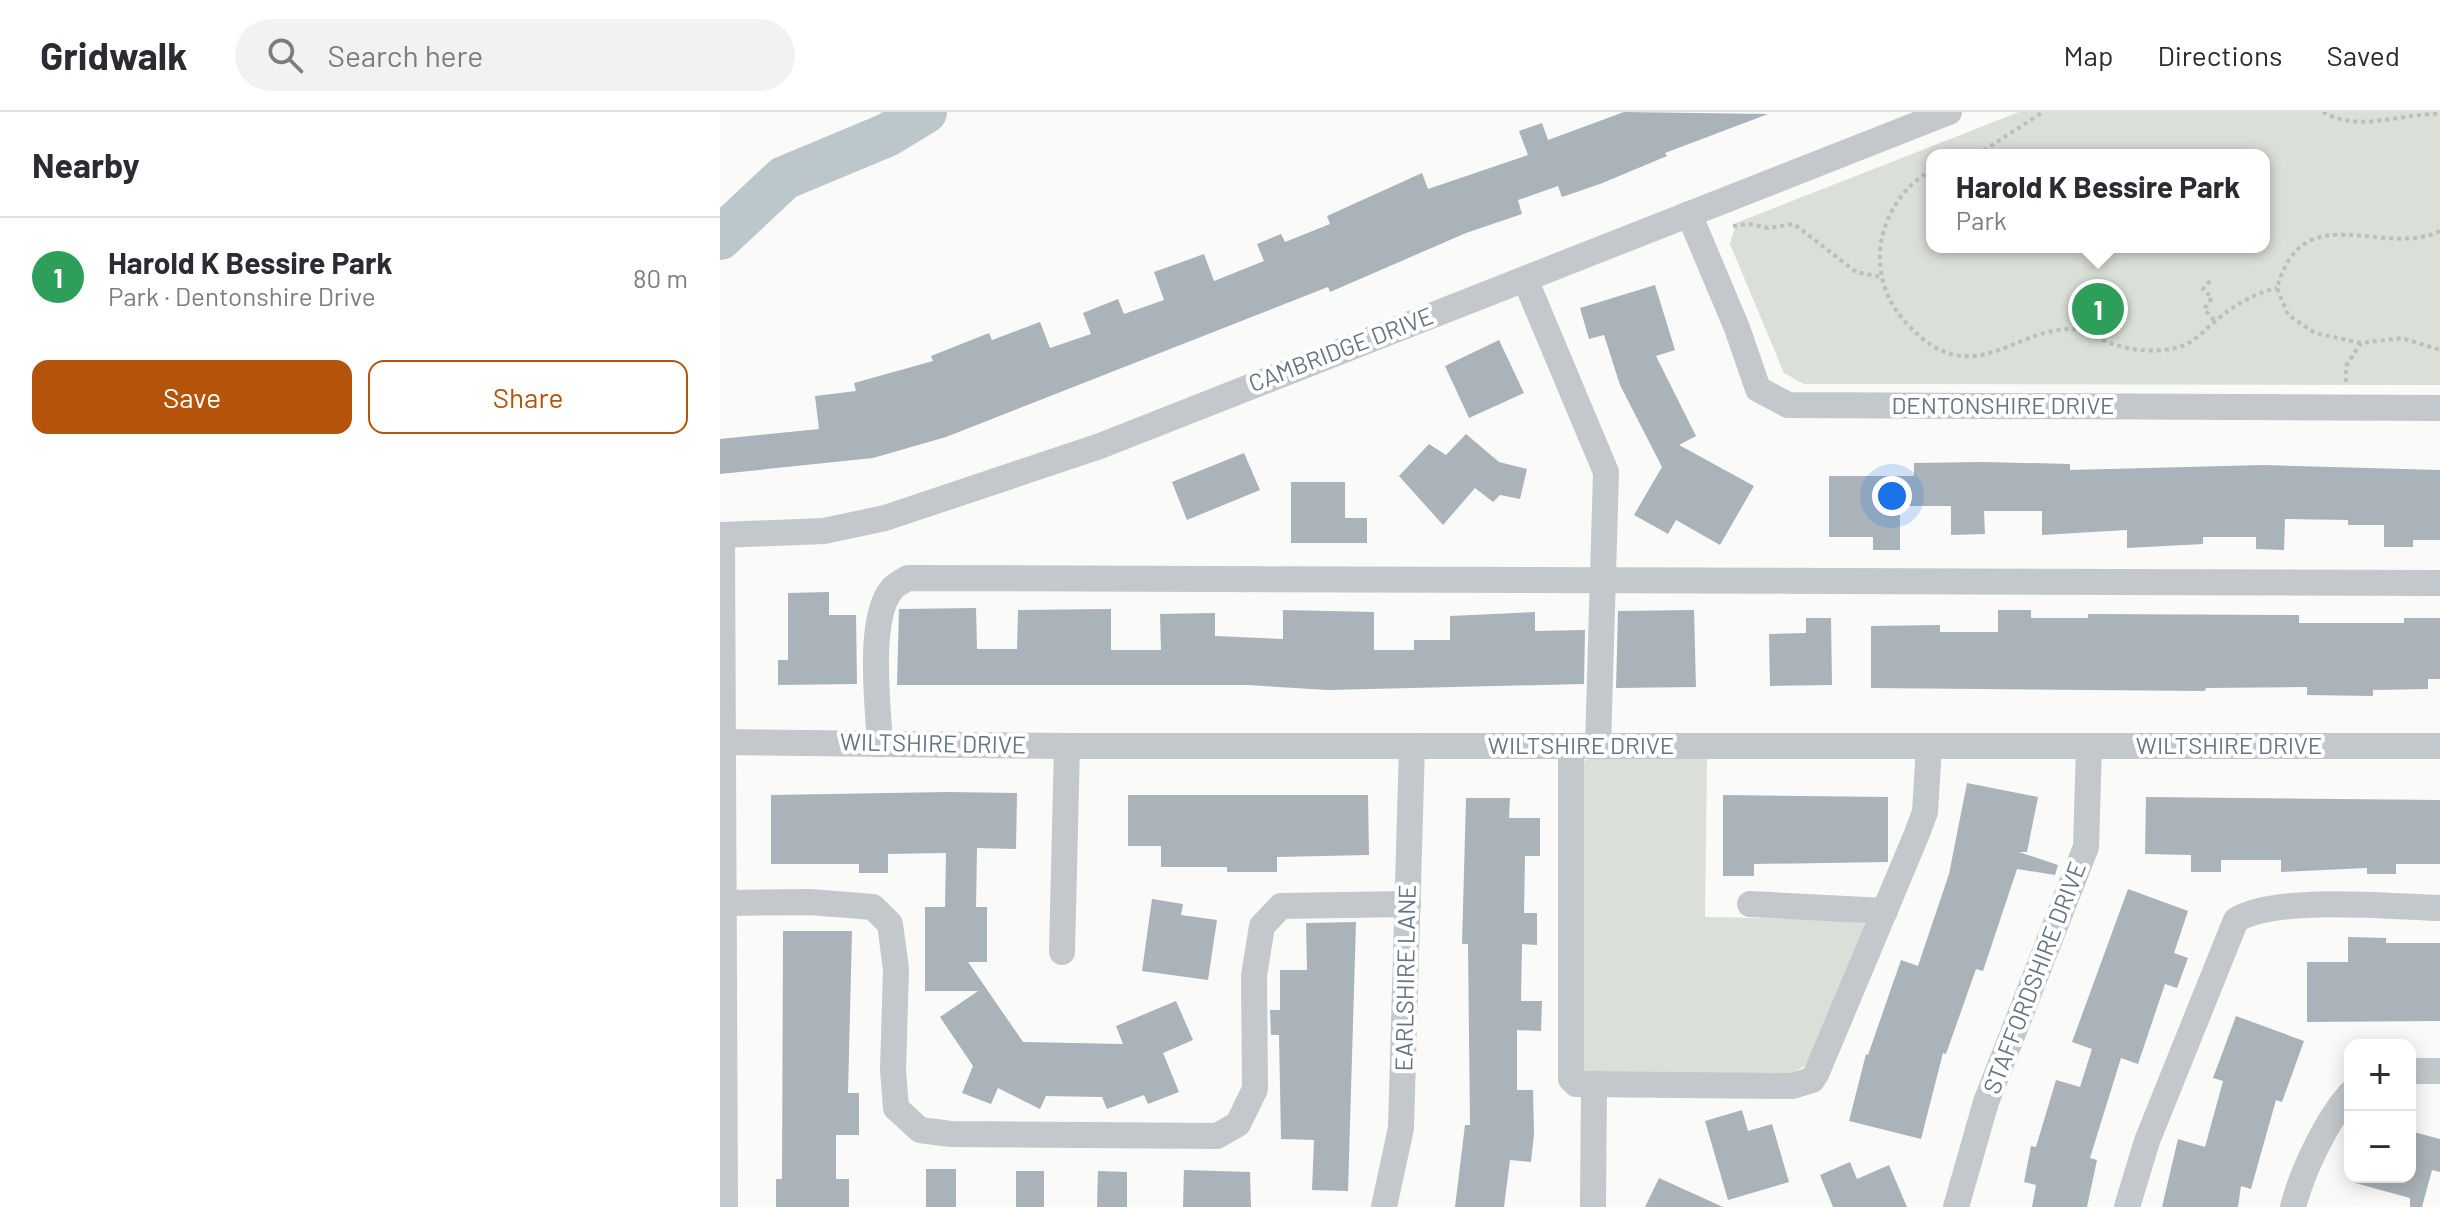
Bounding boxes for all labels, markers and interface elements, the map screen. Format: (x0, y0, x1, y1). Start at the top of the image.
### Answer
search box (235, 19, 795, 91)
text: Gridwalk (40, 32, 187, 78)
icon: search (263, 33, 307, 77)
text: Search here (327, 37, 483, 73)
text: Map (2064, 38, 2113, 72)
text: Directions (2157, 38, 2283, 72)
text: Saved (2327, 38, 2400, 72)
text: Nearby (32, 144, 140, 185)
popup (1926, 149, 2270, 253)
text: Harold K Bessire Park (1956, 168, 2240, 204)
text: Park (1956, 204, 2007, 235)
text: Harold K Bessire Park (108, 244, 392, 280)
text: 1 (53, 262, 63, 293)
text: 80 m (633, 262, 688, 293)
pin: 1 (2072, 279, 2124, 339)
text: Park · Dentonshire Drive (108, 280, 376, 311)
street label: CAMBRIDGE DRIVE (1244, 300, 1437, 397)
button: Save (32, 360, 352, 434)
button: Share (368, 360, 688, 434)
street label: DENTONSHIRE DRIVE (1891, 390, 2115, 419)
your location (1872, 476, 1912, 516)
street label: WILTSHIRE DRIVE (840, 726, 1026, 759)
street label: WILTSHIRE DRIVE (1488, 730, 1674, 759)
street label: WILTSHIRE DRIVE (2136, 730, 2322, 759)
street label: STAFFORDSHIRE DRIVE (1976, 857, 2091, 1097)
street label: EARLSHIRE LANE (1388, 884, 1421, 1072)
map controls (2344, 1039, 2416, 1183)
button: + (2344, 1039, 2416, 1111)
button: − (2344, 1111, 2416, 1183)

